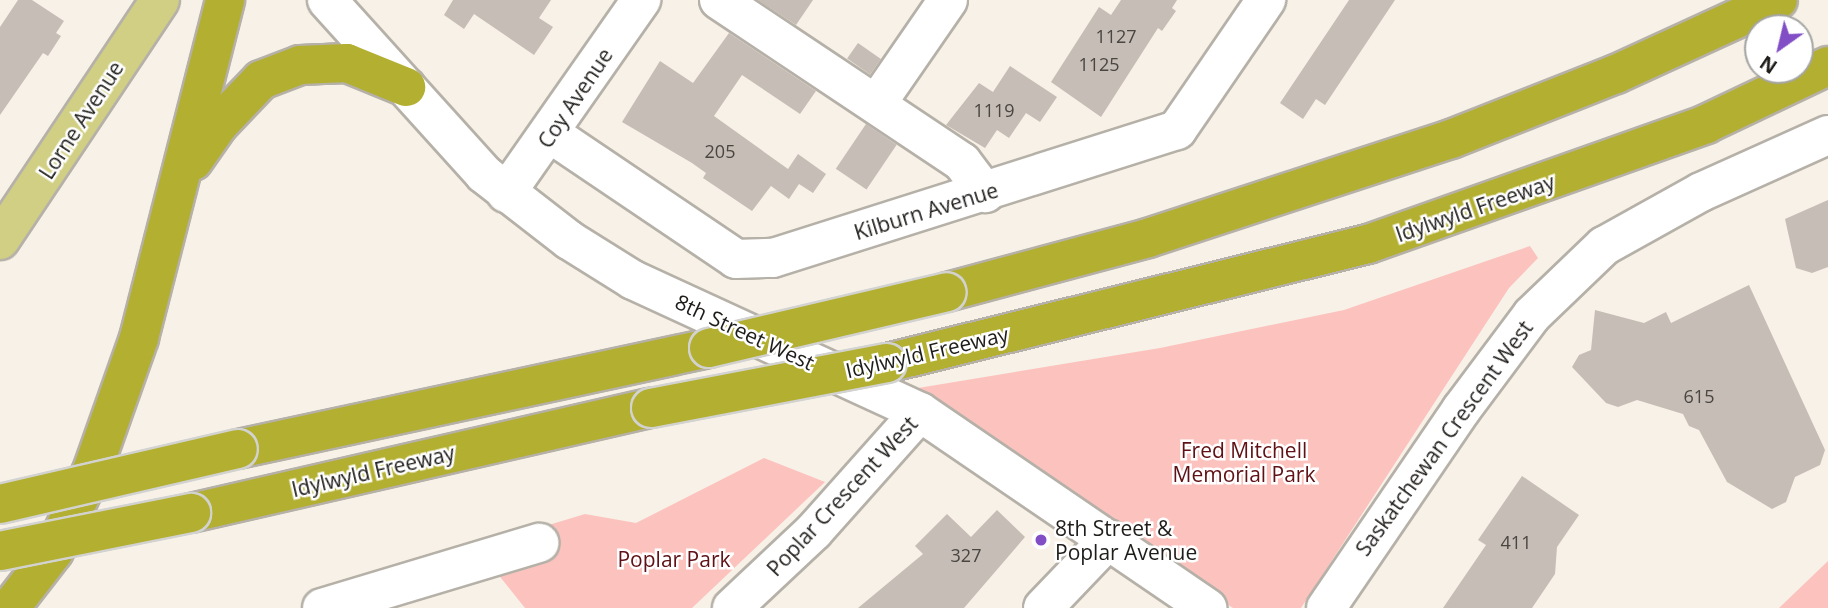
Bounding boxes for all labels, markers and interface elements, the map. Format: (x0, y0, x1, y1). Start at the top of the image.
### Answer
north arrow (1744, 14, 1814, 84)
house number: 1127 (1095, 25, 1137, 47)
street label: Coy Avenue (532, 43, 618, 153)
text: N (1755, 50, 1782, 80)
house number: 1125 (1078, 53, 1120, 75)
street label: Lorne Avenue (34, 56, 128, 184)
house number: 1119 (973, 99, 1015, 121)
house number: 205 (705, 140, 735, 162)
street label: Idylwyld Freeway (1392, 169, 1558, 247)
street label: Kilburn Avenue (851, 177, 1001, 245)
street label: 8th Street West (671, 289, 819, 375)
street label: Saskatchewan Crescent West (1350, 316, 1538, 560)
street label: Idylwyld Freeway (843, 321, 1011, 383)
house number: 615 (1684, 385, 1714, 407)
street label: Poplar Crescent West (761, 411, 923, 581)
park label: Fred Mitchell Memorial Park (1173, 437, 1315, 487)
street label: Idylwyld Freeway (289, 440, 457, 502)
place label: 8th Street & Poplar Avenue (1055, 515, 1197, 565)
house number: 411 (1501, 531, 1531, 553)
marker: 8th Street & Poplar Avenue (1033, 532, 1049, 548)
house number: 327 (951, 544, 981, 566)
park label: Poplar Park (617, 546, 731, 572)

